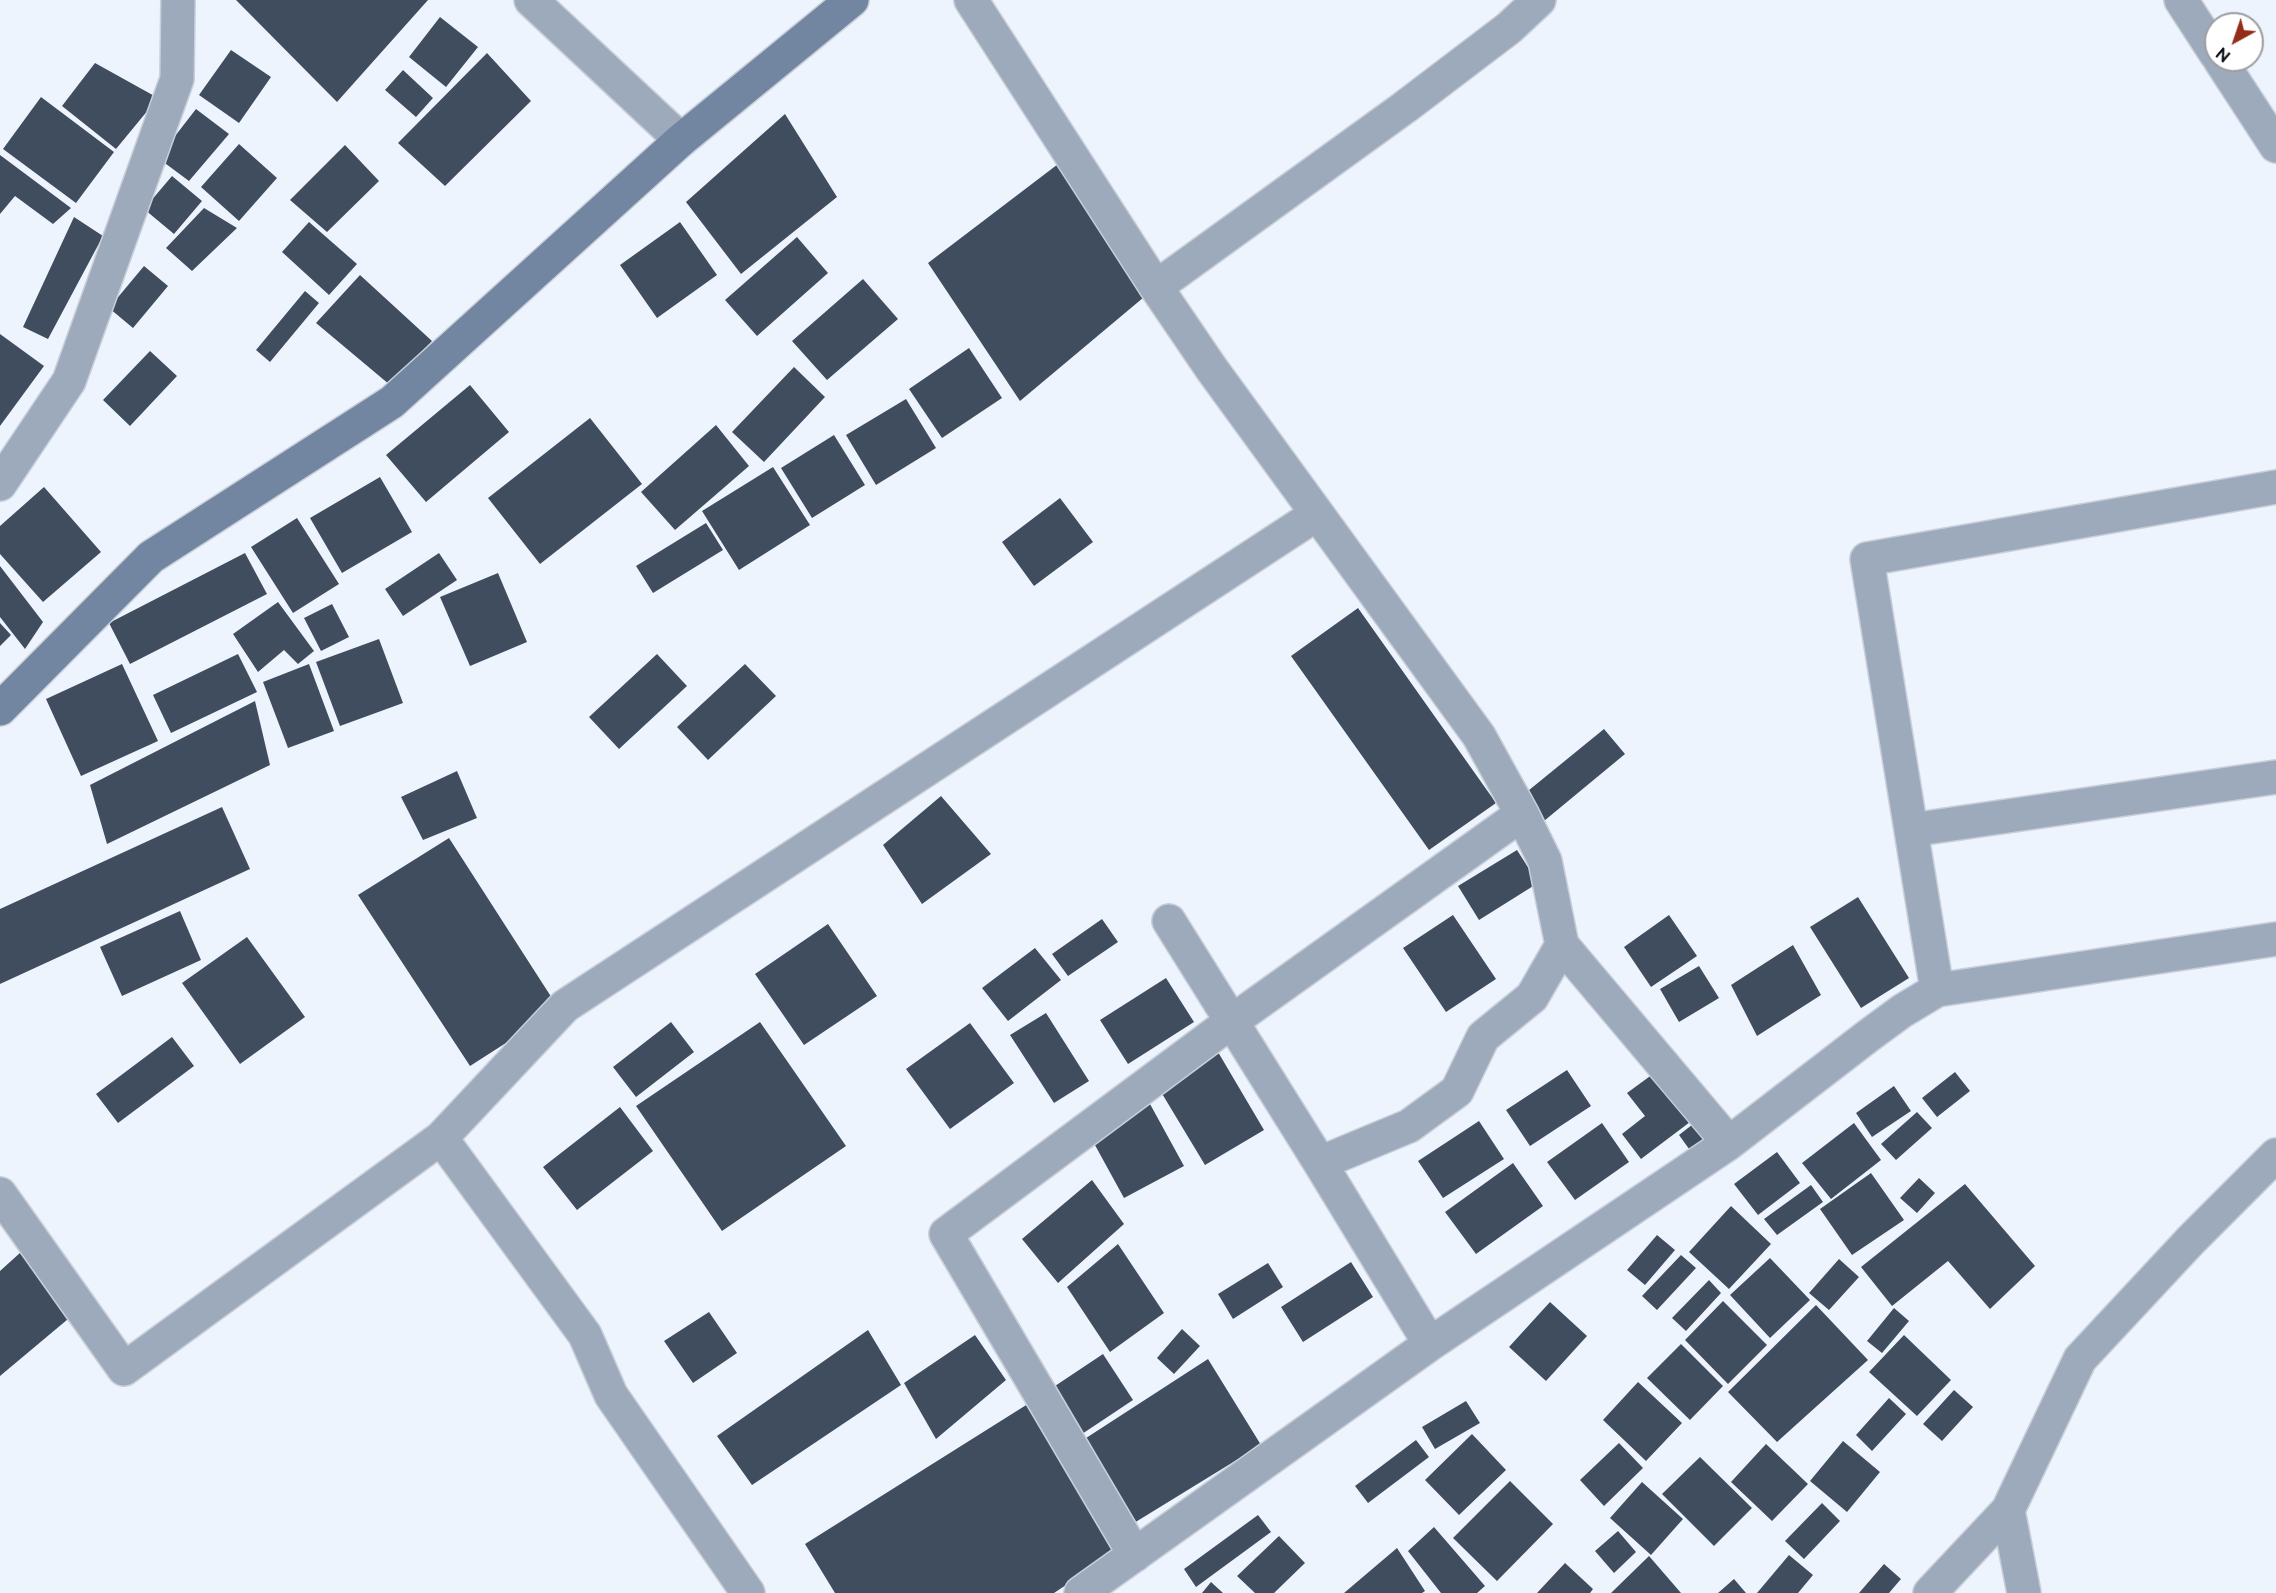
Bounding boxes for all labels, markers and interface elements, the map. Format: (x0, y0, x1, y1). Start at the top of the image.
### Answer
north arrow (2204, 12, 2264, 72)
text: N (2213, 43, 2234, 66)

